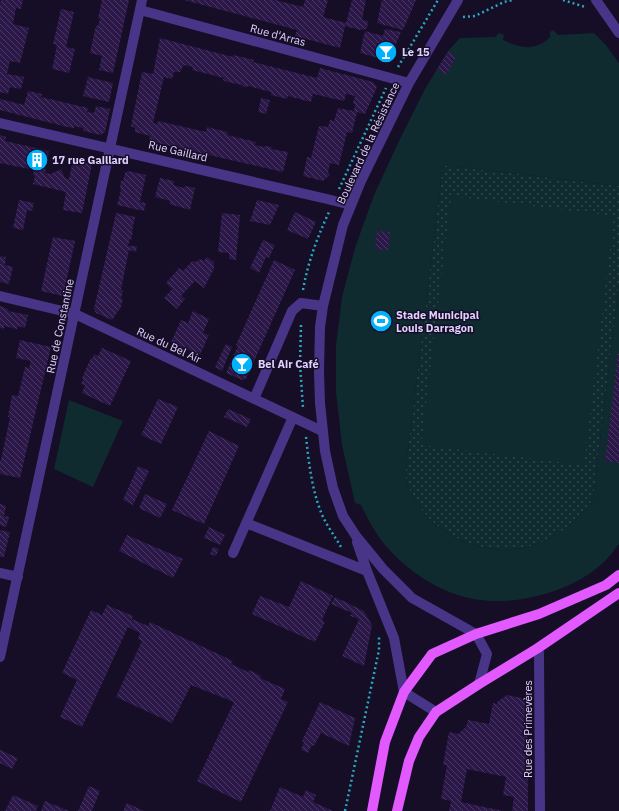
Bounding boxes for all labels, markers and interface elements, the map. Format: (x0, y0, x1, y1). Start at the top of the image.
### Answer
street label: Rue d'Arras (249, 21, 307, 49)
bar icon: Le 15 (373, 39, 399, 65)
place label: Le 15 (402, 45, 430, 59)
street label: Boulevard de la Résistance (334, 80, 402, 206)
street label: Rue Gaillard (147, 137, 209, 165)
building icon: 17 rue Gaillard (24, 147, 50, 173)
place label: 17 rue Gaillard (52, 153, 129, 167)
street label: Rue de Constantine (43, 277, 77, 375)
sports icon: Stade Municipal Louis Darragon (368, 308, 394, 334)
place label: Stade Municipal Louis Darragon (396, 308, 480, 335)
street label: Rue du Bel Air (134, 324, 204, 366)
bar icon: Bel Air Café (229, 351, 255, 377)
place label: Bel Air Café (258, 357, 319, 371)
street label: Rue des Primevères (521, 680, 535, 778)

